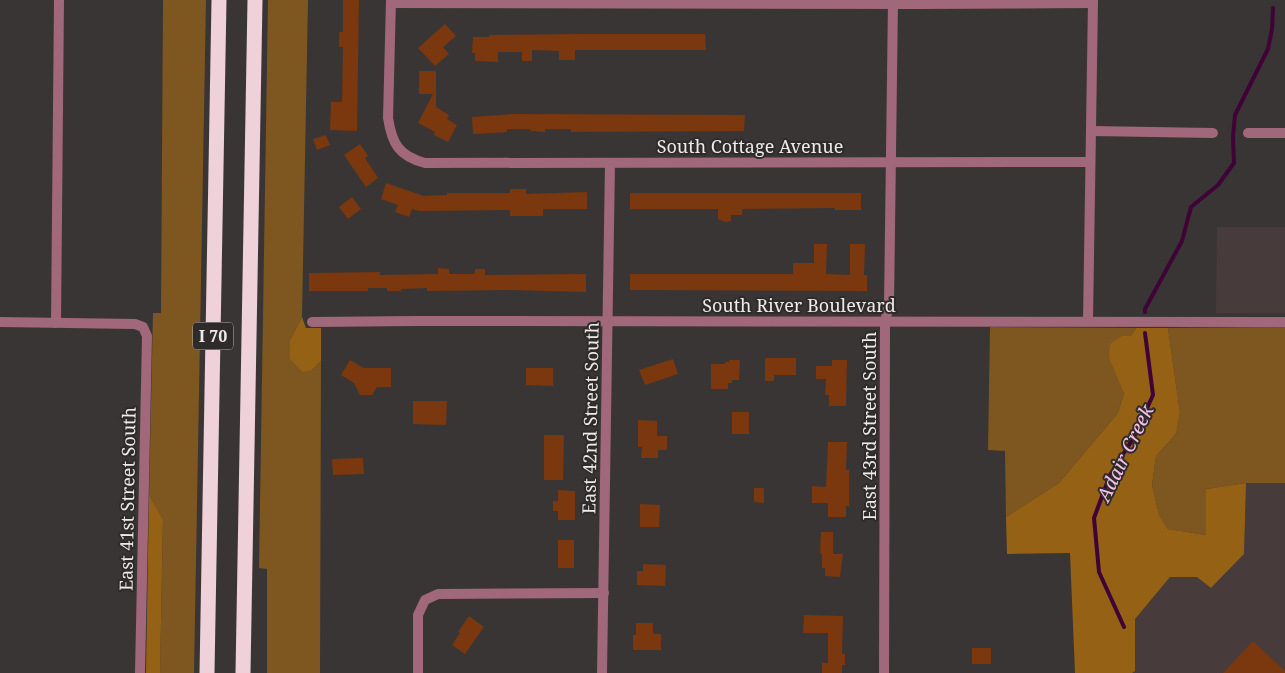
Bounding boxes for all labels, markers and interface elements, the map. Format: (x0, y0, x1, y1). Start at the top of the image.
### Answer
street label: South Cottage Avenue (657, 134, 843, 158)
street label: South River Boulevard (702, 293, 896, 317)
road number: I 70 (193, 322, 233, 350)
street label: East 42nd Street South (576, 322, 604, 514)
street label: East 43rd Street South (857, 331, 881, 521)
water label: Adair Creek (1090, 399, 1160, 508)
street label: East 41st Street South (113, 407, 141, 591)

